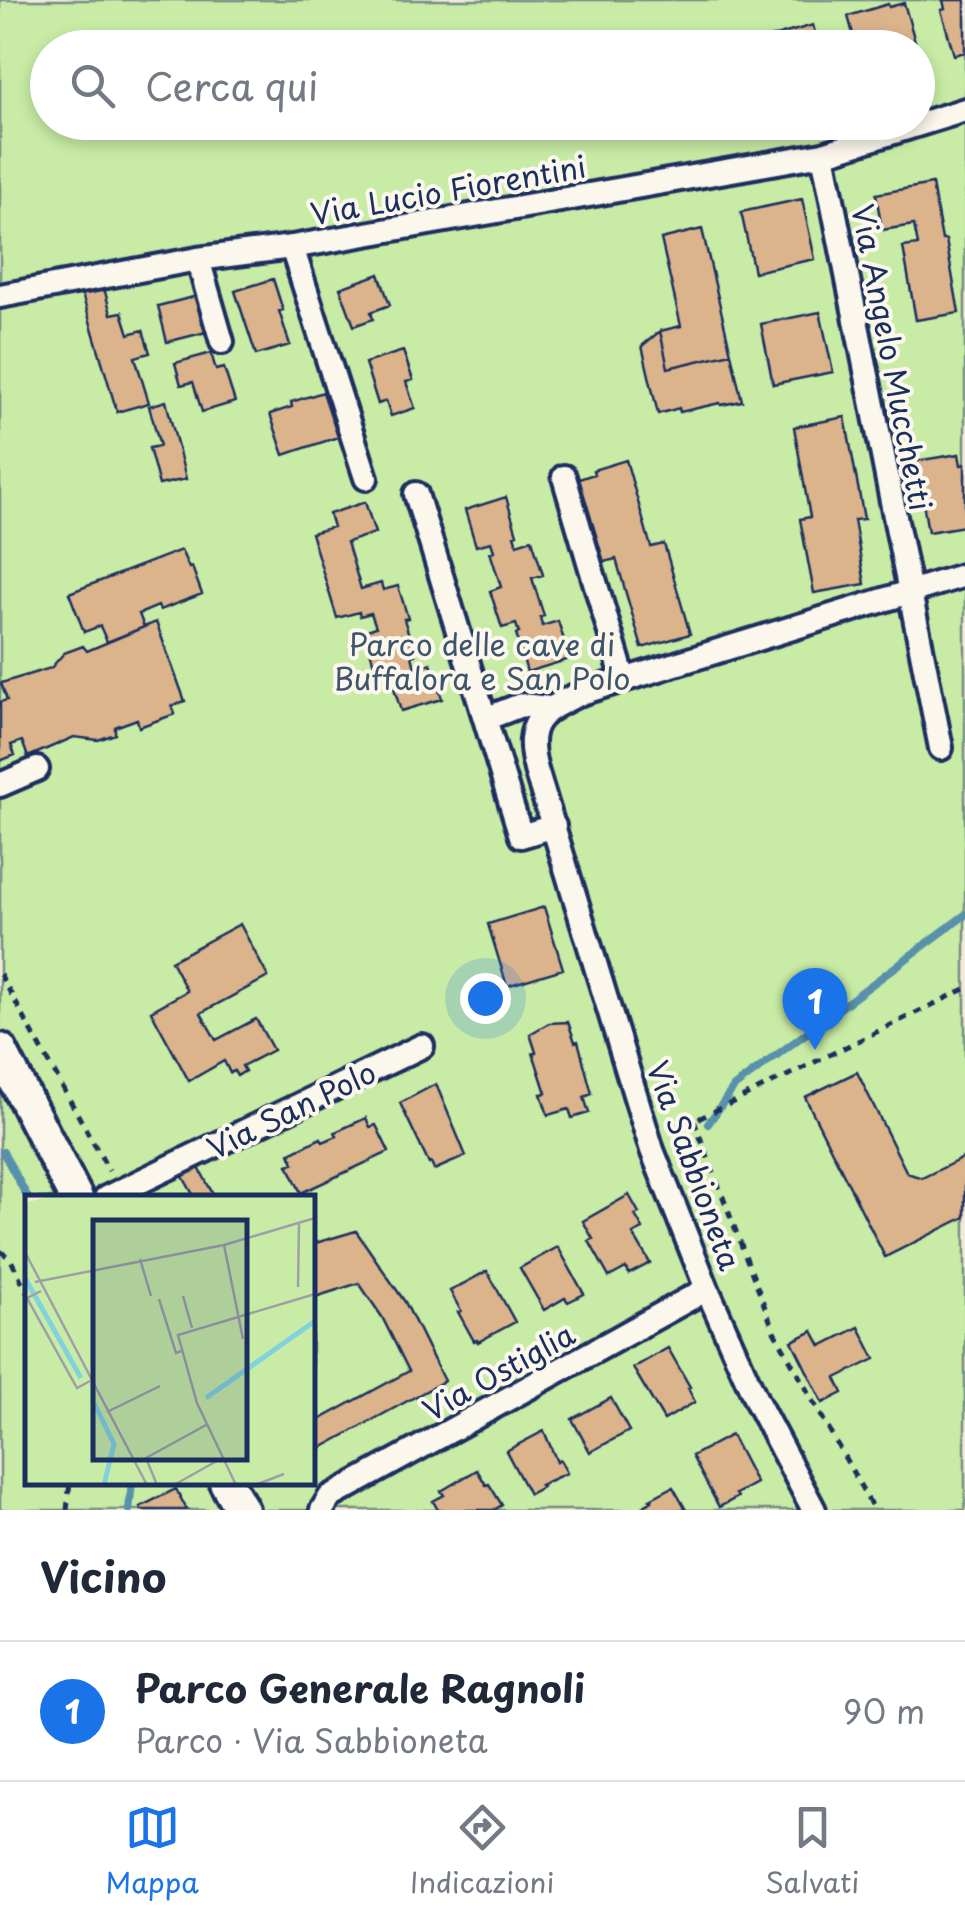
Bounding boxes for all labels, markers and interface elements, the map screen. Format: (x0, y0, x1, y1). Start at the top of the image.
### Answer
search box (30, 30, 935, 140)
text: Cerca qui (145, 57, 318, 114)
icon: search (65, 58, 120, 113)
street label: Via Lucio Fiorentini (307, 143, 589, 235)
street label: Via Angelo Mucchetti (841, 200, 945, 514)
park label: Parco delle cave di Buffalora e San Polo (334, 621, 630, 700)
pin: 1 (782, 968, 848, 1050)
your location (460, 973, 511, 1024)
street label: Via San Polo (199, 1049, 383, 1169)
street label: Via Sabbioneta (636, 1054, 754, 1276)
inset map (25, 1195, 315, 1485)
street label: Via Ostiglia (414, 1310, 583, 1431)
text: Vicino (40, 1544, 166, 1607)
text: Parco Generale Ragnoli (135, 1659, 585, 1716)
text: 1 (65, 1687, 80, 1735)
text: 90 m (843, 1687, 925, 1735)
text: Parco · Via Sabbioneta (135, 1716, 488, 1764)
tab: Mappa (106, 1800, 199, 1903)
tab: Indicazioni (410, 1800, 554, 1903)
tab: Salvati (765, 1800, 859, 1903)

